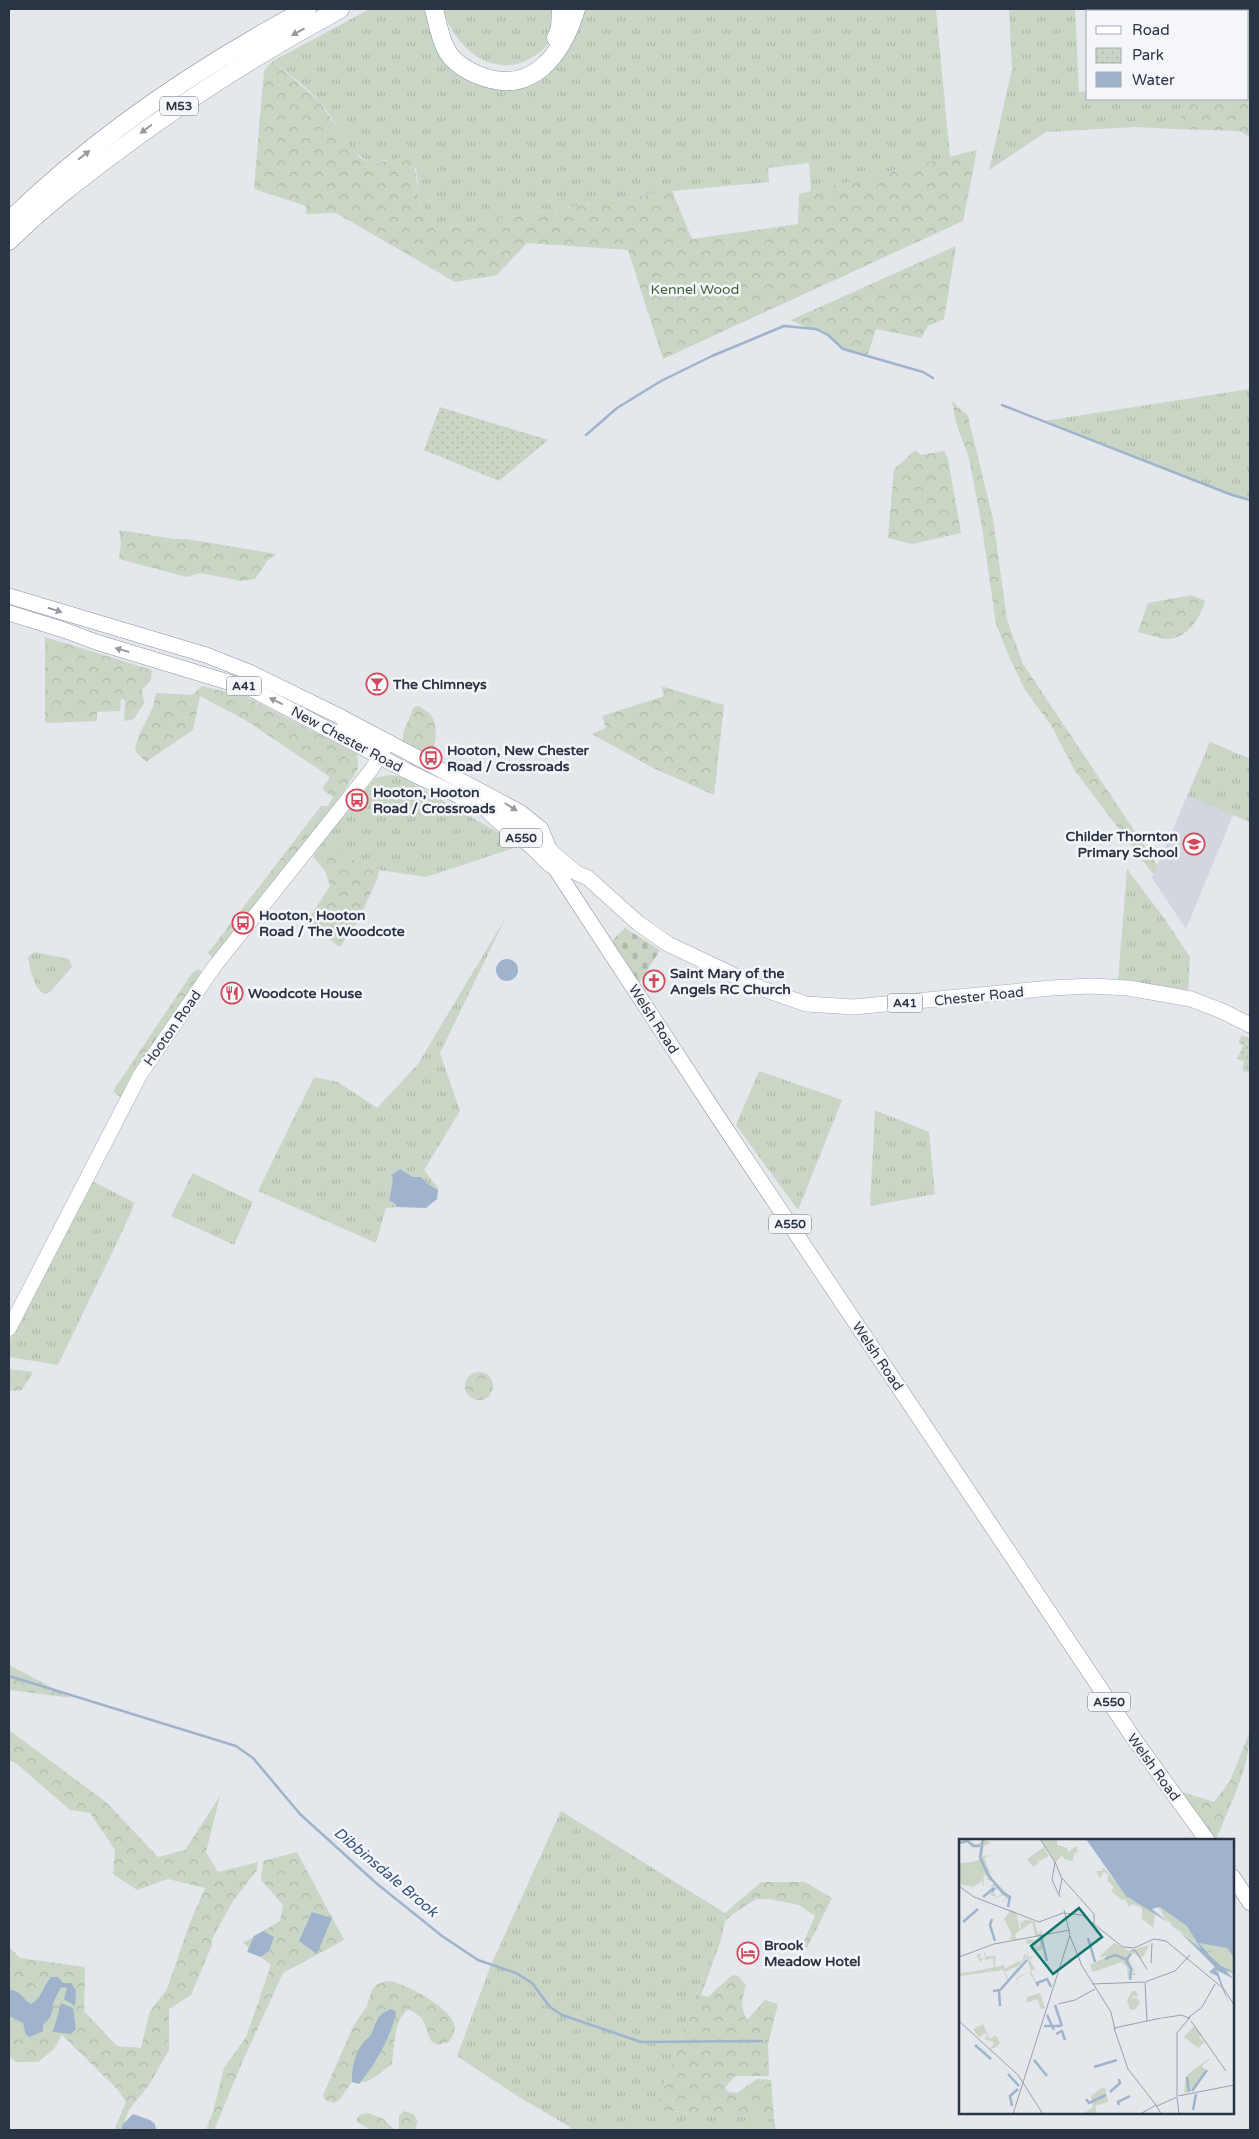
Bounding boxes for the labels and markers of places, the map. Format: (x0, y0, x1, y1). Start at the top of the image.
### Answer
bar icon: The Chimneys (365, 672, 389, 696)
place label: The Chimneys (392, 676, 487, 693)
place label: Hooton, New Chester Road / Crossroads (447, 742, 590, 775)
bus stop icon: Hooton, New Chester Road / Crossroads (419, 746, 443, 770)
place label: Hooton, Hooton Road / Crossroads (373, 784, 496, 817)
bus stop icon: Hooton, Hooton Road / Crossroads (345, 788, 369, 812)
place label: Childer Thornton Primary School (1066, 828, 1178, 861)
school or university icon: Childer Thornton Primary School (1182, 832, 1206, 856)
place label: Hooton, Hooton Road / The Woodcote (259, 907, 405, 940)
bus stop icon: Hooton, Hooton Road / The Woodcote (231, 911, 255, 935)
place label: Saint Mary of the Angels RC Church (670, 965, 791, 998)
church icon: Saint Mary of the Angels RC Church (642, 969, 666, 993)
restaurant icon: Woodcote House (220, 981, 244, 1005)
place label: Woodcote House (248, 985, 362, 1002)
place label: Brook Meadow Hotel (764, 1937, 861, 1970)
hotel icon: Brook Meadow Hotel (736, 1941, 760, 1965)

